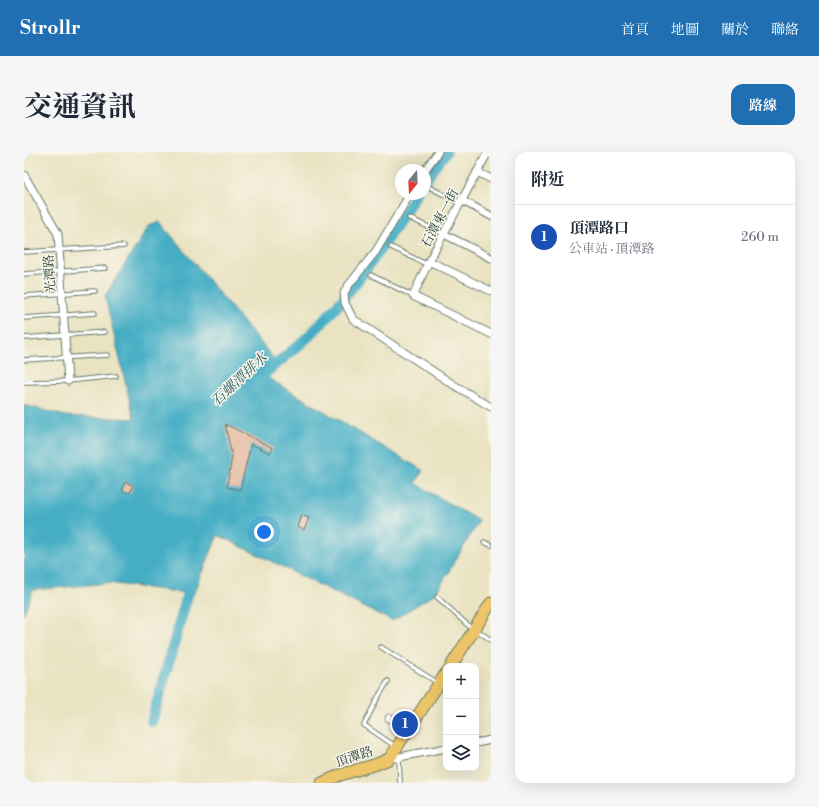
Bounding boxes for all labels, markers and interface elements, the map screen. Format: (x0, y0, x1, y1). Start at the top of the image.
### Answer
text: Strollr (20, 16, 81, 40)
text: 首頁 (621, 21, 649, 39)
text: 地圖 (671, 21, 699, 39)
text: 關於 (721, 21, 749, 39)
text: 聯絡 (771, 21, 799, 39)
button: 路線 (731, 84, 795, 125)
text: 交通資訊 (24, 90, 136, 125)
north arrow (395, 164, 431, 200)
text: 附近 (531, 169, 565, 191)
street label: 石潭東一街 (418, 186, 462, 251)
text: 頂潭路口 (569, 219, 629, 238)
text: 1 (541, 229, 547, 245)
text: 260 m (741, 229, 779, 245)
text: 公車站 · 頂潭路 (569, 241, 655, 257)
street label: 光潭路 (41, 254, 59, 294)
water label: 石螺潭排水 (208, 348, 273, 410)
your location (254, 522, 274, 542)
map controls (443, 663, 479, 771)
button: + (443, 663, 479, 699)
button: − (443, 699, 479, 735)
pin: 1 (392, 709, 418, 739)
button: layers (443, 735, 479, 771)
street label: 頂潭路 (333, 743, 375, 771)

